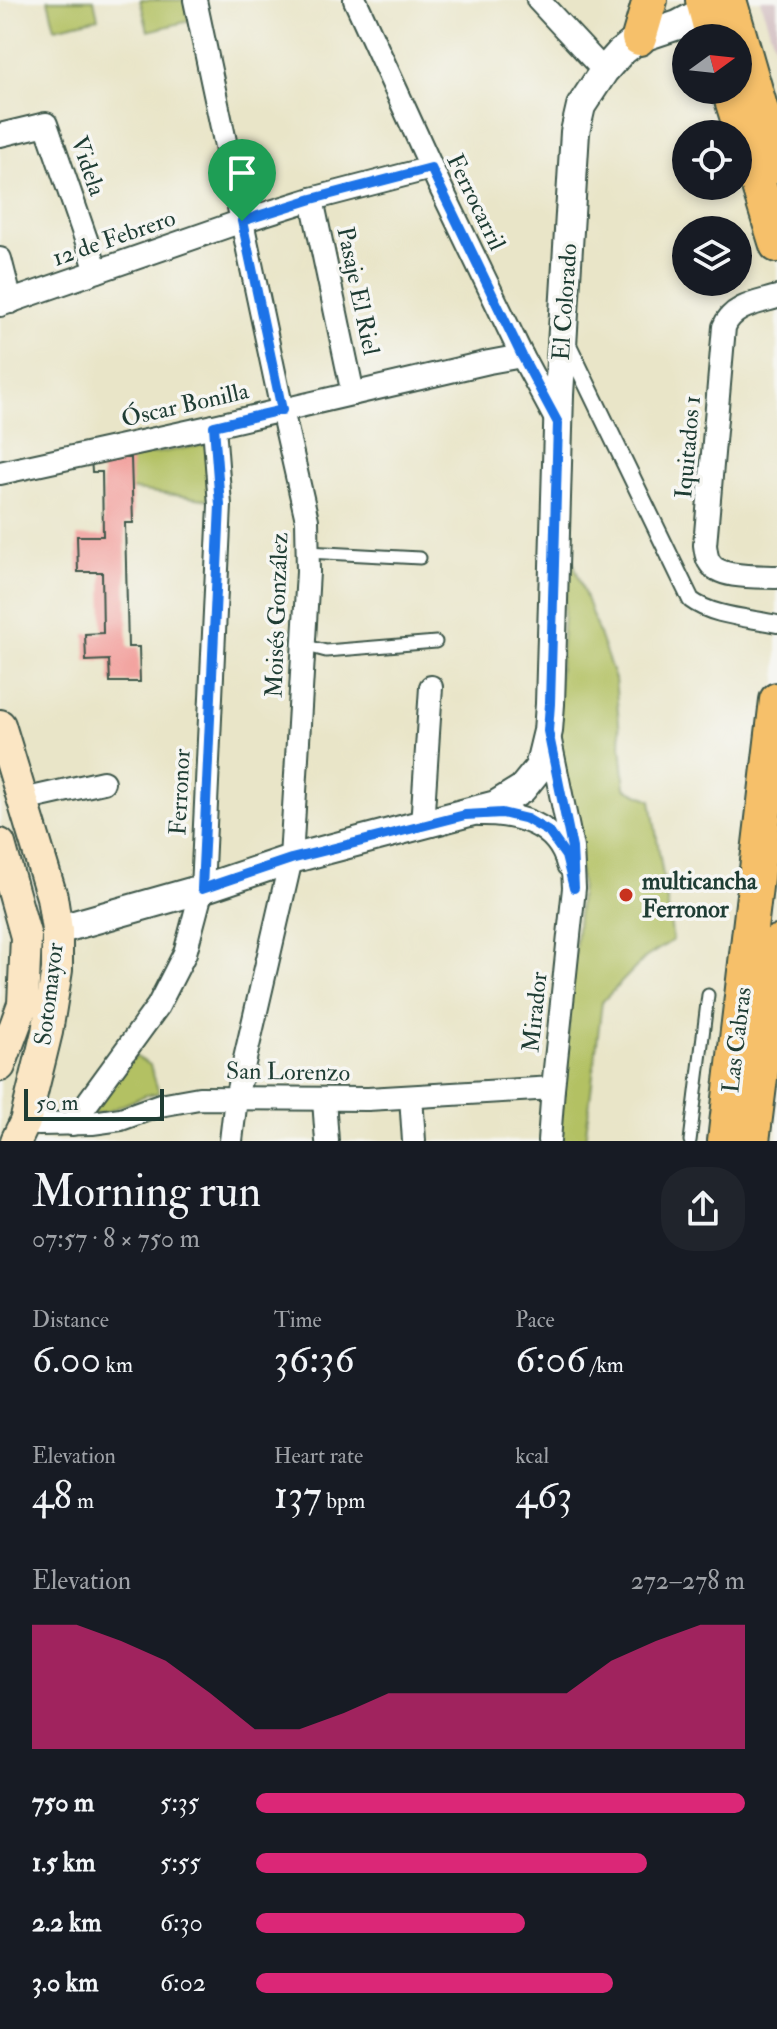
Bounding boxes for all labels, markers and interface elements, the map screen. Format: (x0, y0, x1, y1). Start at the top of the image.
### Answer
north arrow (672, 24, 752, 104)
map controls (672, 24, 752, 296)
button: locate (672, 120, 752, 200)
street label: Videla (63, 132, 113, 201)
pin (208, 139, 276, 221)
street label: Ferrocarril (439, 149, 513, 255)
icon: arrive (220, 151, 264, 195)
street label: 12 de Febrero (48, 202, 180, 274)
button: layers (672, 216, 752, 296)
street label: Pasaje El Riel (329, 224, 387, 358)
street label: El Colorado (545, 242, 585, 362)
street label: Óscar Bonilla (118, 374, 253, 435)
street label: Iquitados 1 (668, 394, 708, 500)
street label: Moisés González (259, 531, 295, 698)
street label: Ferronor (162, 748, 198, 836)
place label: multicancha Ferronor (642, 866, 758, 925)
marker: multicancha Ferronor (617, 886, 635, 904)
street label: Sotomayor (27, 941, 71, 1047)
street label: Mirador (515, 970, 555, 1054)
street label: Las Cabras (715, 985, 759, 1095)
street label: San Lorenzo (226, 1055, 350, 1089)
scale bar (24, 1085, 164, 1121)
text: 50 m (36, 1089, 78, 1117)
text: Morning run (32, 1165, 261, 1220)
button: share (661, 1167, 745, 1251)
text: 07:57 · 8 × 750 m (32, 1223, 200, 1255)
text: Distance (32, 1306, 109, 1334)
text: Time (274, 1306, 322, 1334)
text: Pace (515, 1306, 555, 1334)
text: 6.00 (32, 1334, 101, 1385)
text: 36:36 (274, 1334, 355, 1385)
text: 6:06 (515, 1334, 586, 1385)
text: km (101, 1351, 133, 1379)
text: /km (586, 1351, 624, 1379)
text: Elevation (32, 1442, 116, 1470)
text: Heart rate (274, 1442, 363, 1470)
text: kcal (515, 1442, 549, 1470)
text: 48 (32, 1470, 72, 1521)
text: 137 (274, 1470, 322, 1521)
text: 463 (515, 1470, 572, 1521)
text: m (72, 1487, 94, 1515)
text: bpm (322, 1487, 365, 1515)
text: Elevation (32, 1565, 131, 1597)
text: 272–278 m (631, 1565, 745, 1597)
text: 750 m (32, 1787, 94, 1819)
text: 5:35 (160, 1787, 199, 1819)
text: 1.5 km (32, 1847, 95, 1879)
text: 5:55 (160, 1847, 201, 1879)
text: 2.2 km (32, 1907, 101, 1939)
text: 6:30 (160, 1907, 203, 1939)
text: 3.0 km (32, 1967, 98, 1999)
text: 6:02 (160, 1967, 206, 1999)

